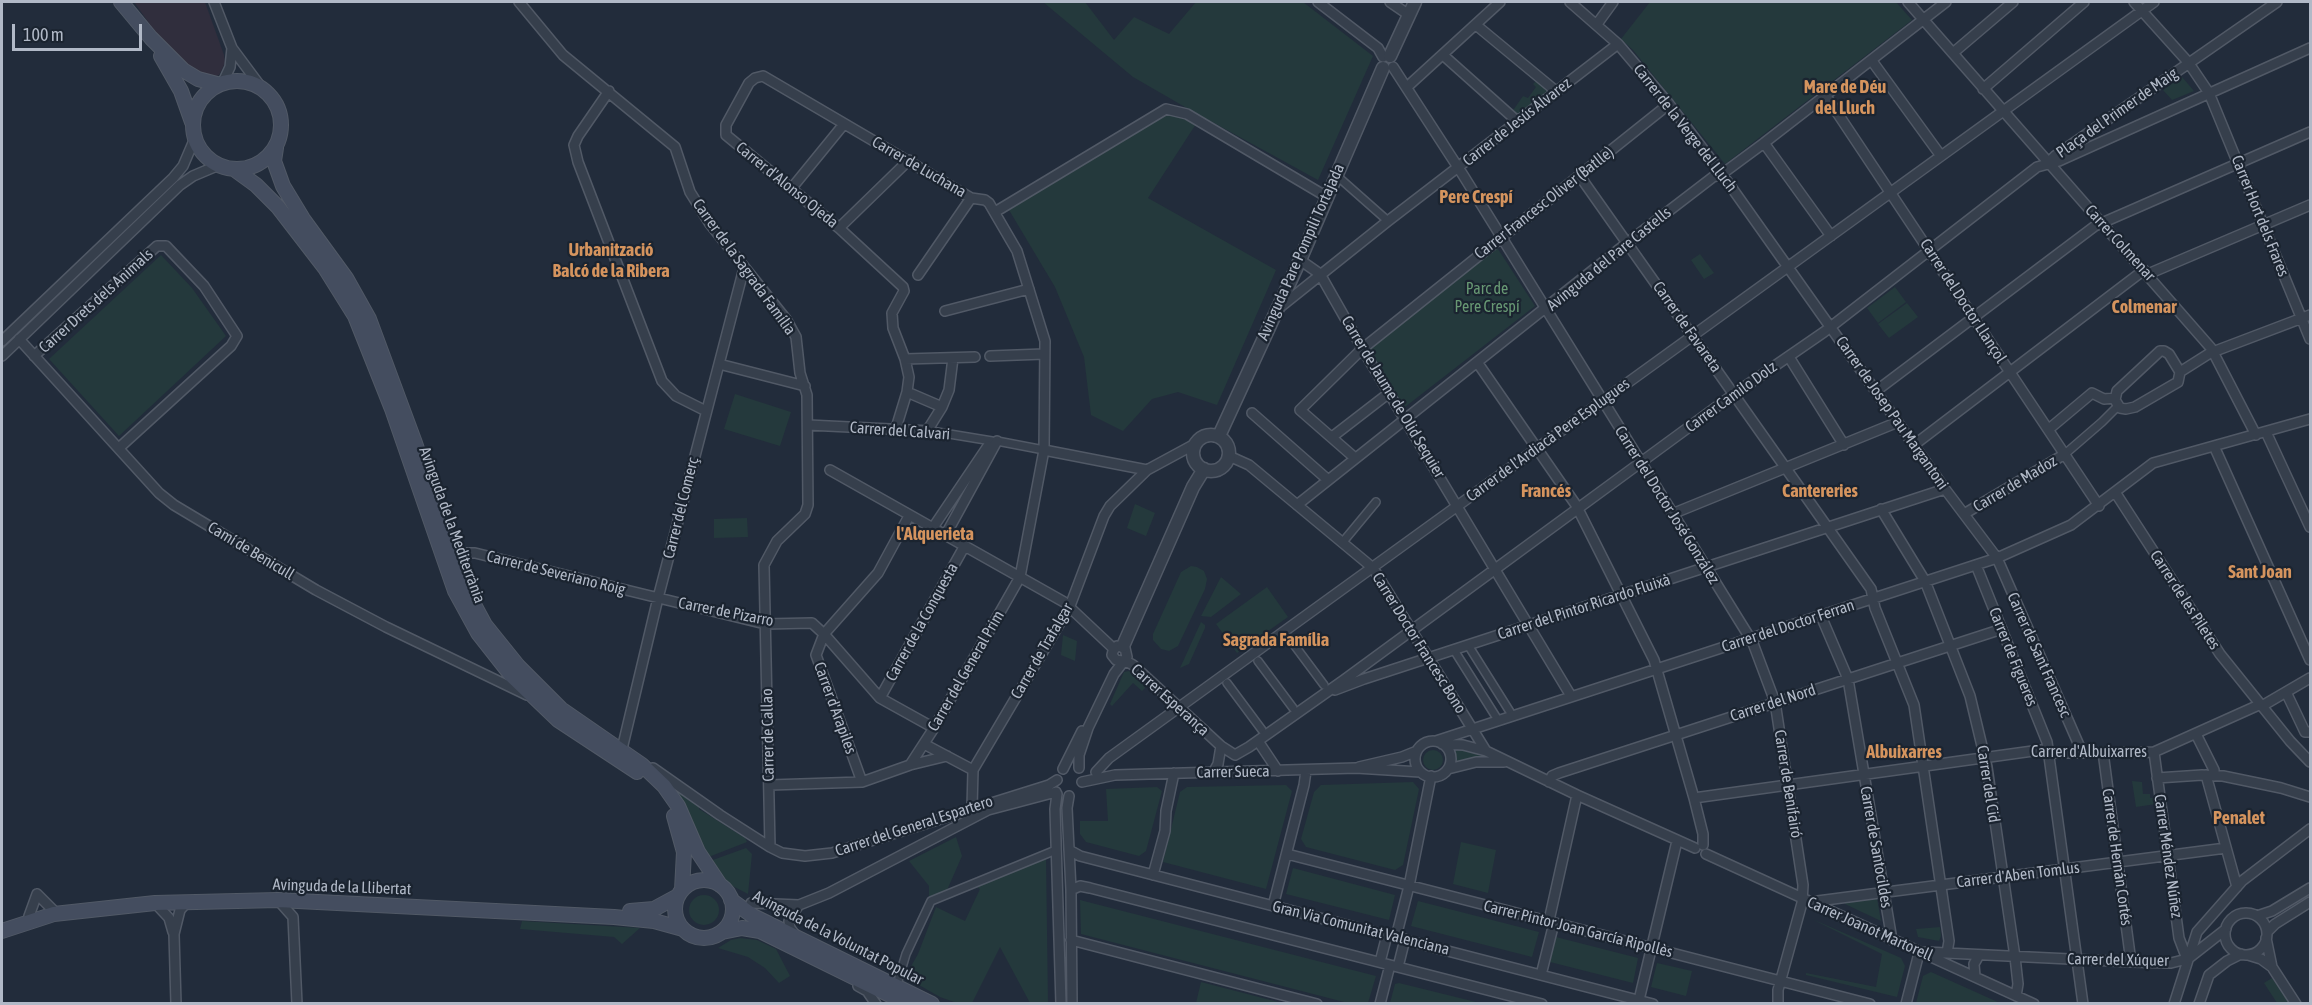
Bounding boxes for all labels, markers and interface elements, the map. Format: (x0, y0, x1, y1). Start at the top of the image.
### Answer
scale bar (15, 12, 146, 50)
text: 100 m (23, 24, 64, 45)
street label: Carrer de la Verge del Lluch (1629, 60, 1741, 196)
street label: Plaça del Primer de Maig (2052, 64, 2182, 162)
street label: Carrer de Jesús Álvarez (1459, 74, 1575, 170)
district label: Mare de Déu del Lluch (1804, 76, 1886, 118)
street label: Carrer de Luchana (869, 132, 969, 202)
street label: Carrer d'Alonso Ojeda (732, 138, 842, 232)
street label: Carrer Francesc Oliver (Batlle) (1470, 143, 1618, 263)
street label: Carrer Hort dels Frares (2227, 153, 2293, 279)
street label: Avinguda Pare Pompili Tortajada (1253, 161, 1349, 343)
district label: Pere Crespí (1439, 186, 1513, 208)
street label: Carrer de la Sagrada Família (688, 195, 800, 339)
street label: Carrer Colmenar (2081, 201, 2159, 285)
street label: Avinguda del Pare Castells (1543, 203, 1675, 315)
street label: Carrer del Doctor Llançol (1916, 235, 2010, 367)
district label: Urbanització Balcó de la Ribera (552, 239, 670, 282)
street label: Carrer Drets dels Animals (35, 245, 157, 357)
street label: Carrer de Favareta (1649, 278, 1725, 376)
park label: Parc de Pere Crespí (1454, 279, 1520, 317)
district label: Colmenar (2112, 296, 2176, 318)
street label: Carrer de Jaume de Olid Sequier (1337, 313, 1449, 481)
street label: Carrer de Josep Pau Margantoni (1832, 333, 1952, 493)
street label: Carrer Camilo Dolz (1682, 357, 1780, 437)
street label: Carrer de l'Ardiacà Pere Esplugues (1462, 374, 1634, 506)
street label: Carrer del Calvari (849, 418, 951, 444)
street label: Carrer del Doctor José González (1610, 422, 1724, 588)
street label: Avinguda de la Mediterrània (415, 444, 489, 606)
street label: Carrer de Madoz (1970, 452, 2060, 516)
street label: Carrer del Comerç (659, 455, 703, 561)
district label: Francés (1521, 480, 1571, 502)
district label: Cantereries (1782, 480, 1858, 502)
street label: Camí de Benicull (204, 518, 298, 584)
district label: l'Alquerieta (896, 523, 974, 545)
street label: Carrer de Severiano Roig (485, 546, 627, 600)
street label: Carrer de les Piletes (2146, 547, 2224, 653)
street label: Carrer de la Conquesta (882, 560, 962, 684)
district label: Sant Joan (2228, 561, 2292, 583)
street label: Carrer Doctor Francesc Bono (1368, 569, 1470, 717)
street label: Carrer del Pintor Ricardo Fluixà (1495, 570, 1673, 644)
street label: Carrer de Sant Francesc (2003, 590, 2075, 720)
street label: Carrer de Pizarro (677, 593, 775, 631)
street label: Carrer del Doctor Ferran (1719, 595, 1857, 657)
street label: Carrer de Trafalgar (1007, 600, 1077, 702)
street label: Carrer de Figueres (1984, 605, 2042, 709)
street label: Carrer del General Prim (924, 607, 1008, 735)
district label: Sagrada Família (1223, 629, 1329, 651)
street label: Carrer d'Arapiles (809, 659, 861, 757)
street label: Carrer Esperança (1127, 660, 1213, 740)
street label: Carrer del Nord (1728, 680, 1818, 726)
street label: Carrer de Callao (758, 688, 778, 782)
street label: Carrer de Benifairó (1770, 728, 1806, 840)
district label: Albuixarres (1866, 741, 1942, 763)
street label: Carrer d'Albuixarres (2031, 742, 2147, 762)
street label: Carrer del Cid (1972, 744, 2004, 824)
street label: Carrer Sueca (1196, 762, 1270, 782)
street label: Carrer de Santocildes (1856, 785, 1896, 909)
street label: Carrer de Hernán Cortés (2098, 787, 2136, 927)
street label: Carrer del General Espartero (833, 791, 995, 861)
street label: Carrer Méndez Núñez (2150, 793, 2186, 919)
district label: Penalet (2213, 807, 2265, 829)
street label: Carrer d'Aben Tomlus (1955, 858, 2081, 892)
street label: Avinguda de la Llibertat (272, 875, 412, 899)
street label: Avinguda de la Voluntat Popular (749, 887, 927, 989)
street label: Carrer Joanot Martorell (1804, 893, 1936, 965)
street label: Carrer Pintor Joan García Ripollès (1482, 896, 1674, 962)
street label: Gran Via Comunitat Valenciana (1270, 897, 1452, 959)
street label: Carrer del Xúquer (2067, 950, 2169, 970)

